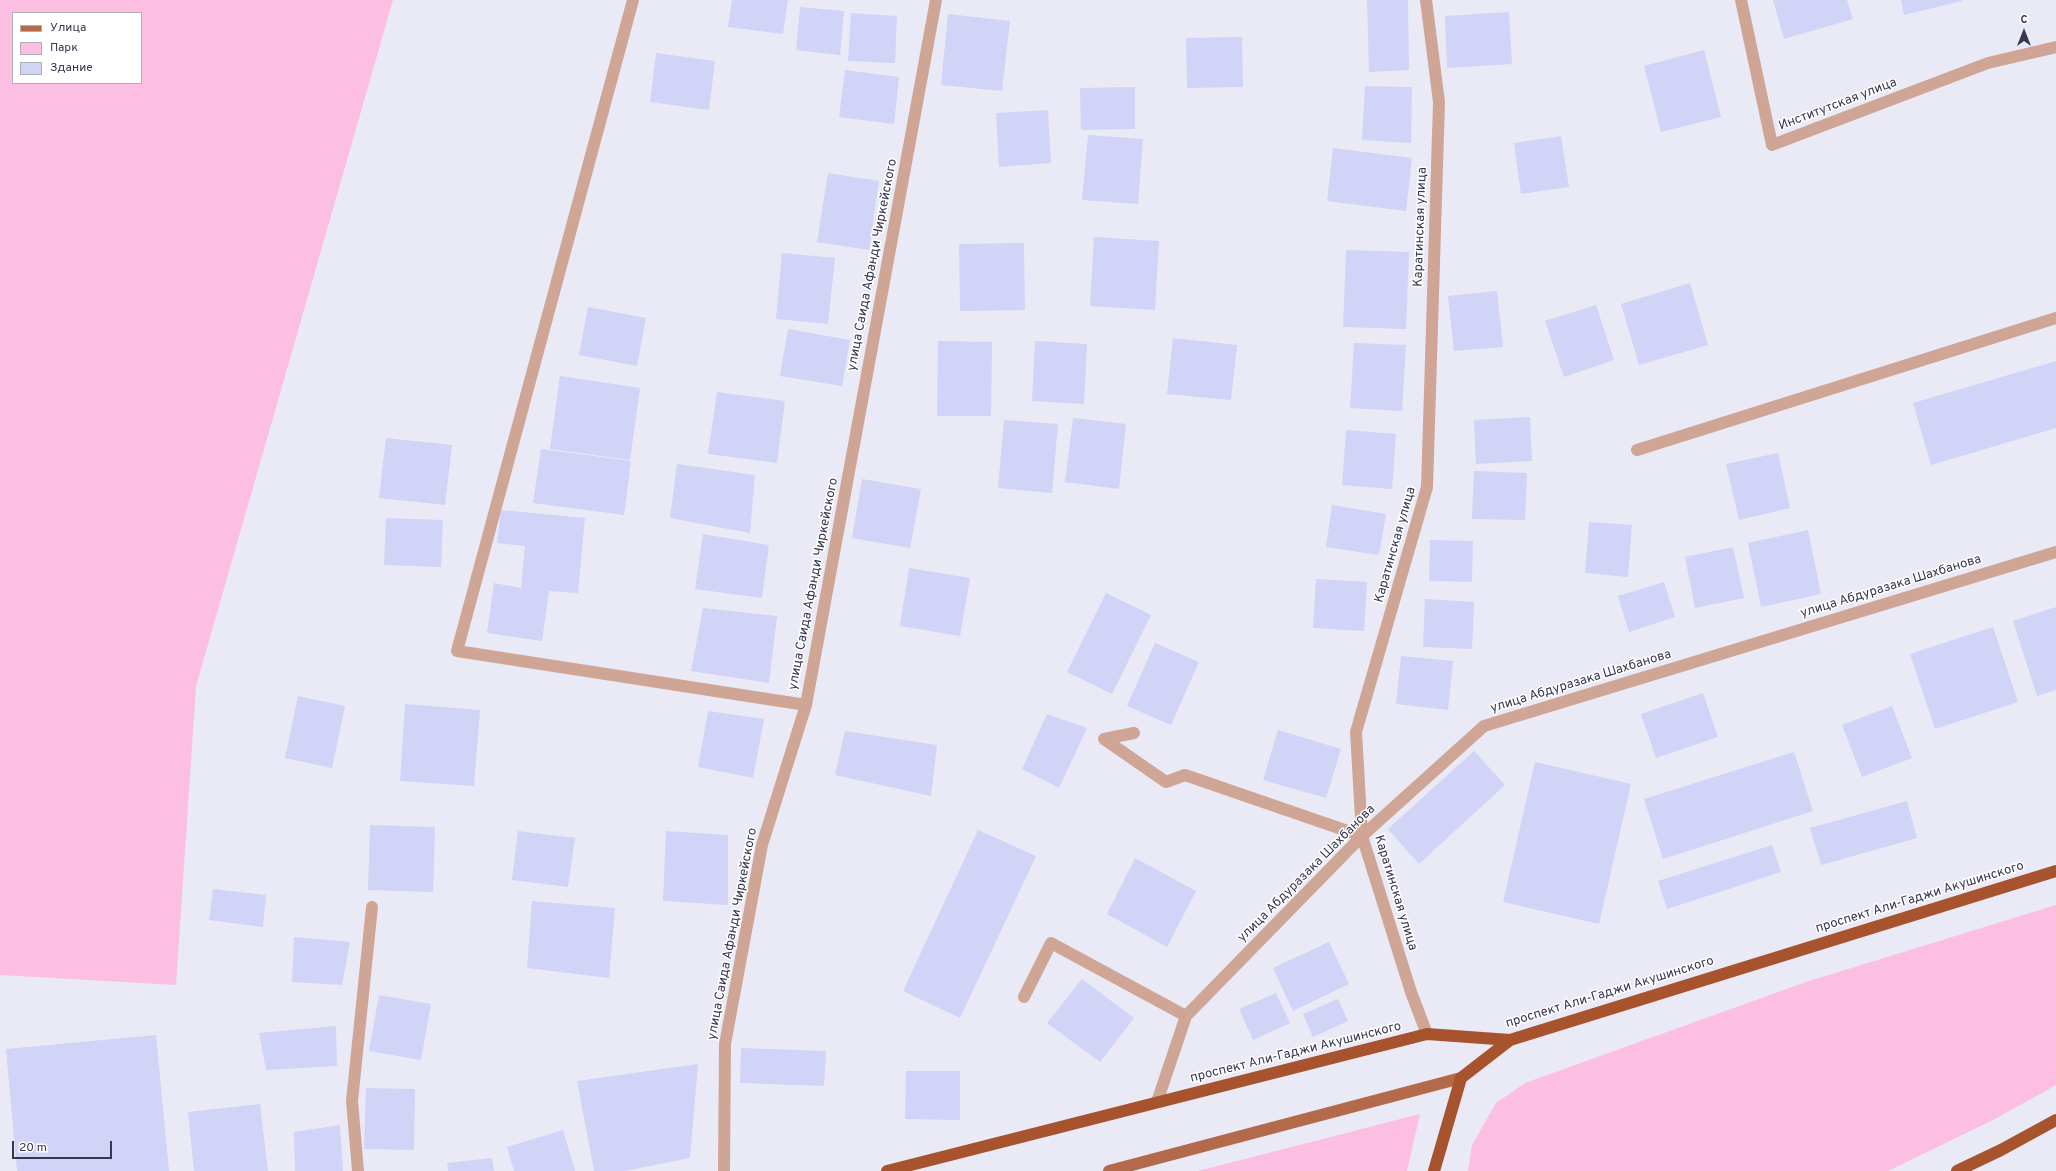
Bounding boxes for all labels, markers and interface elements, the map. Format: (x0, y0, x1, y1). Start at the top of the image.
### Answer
legend (12, 12, 142, 84)
north arrow (2004, 12, 2044, 52)
text: С (2020, 13, 2028, 27)
text: Улица (50, 20, 86, 36)
text: Парк (50, 40, 78, 56)
text: Здание (50, 60, 93, 76)
street label: Институтская улица (1777, 75, 1899, 135)
street label: улица Саида Афанди Чиркейского (845, 158, 901, 372)
street label: Каратинская улица (1411, 167, 1431, 287)
street label: улица Саида Афанди Чиркейского (786, 477, 842, 691)
street label: Каратинская улица (1372, 485, 1420, 605)
street label: улица Абдуразака Шахбанова (1799, 552, 1983, 622)
street label: улица Абдуразака Шахбанова (1489, 647, 1673, 717)
street label: улица Абдуразака Шахбанова (1235, 802, 1379, 946)
street label: улица Саида Афанди Чиркейского (705, 827, 761, 1041)
street label: Каратинская улица (1370, 833, 1420, 953)
street label: проспект Али-Гаджи Акушинского (1814, 859, 2026, 937)
street label: проспект Али-Гаджи Акушинского (1504, 954, 1716, 1032)
street label: проспект Али-Гаджи Акушинского (1189, 1019, 1403, 1087)
scale bar (14, 1133, 114, 1159)
text: 20 m (19, 1140, 47, 1156)

